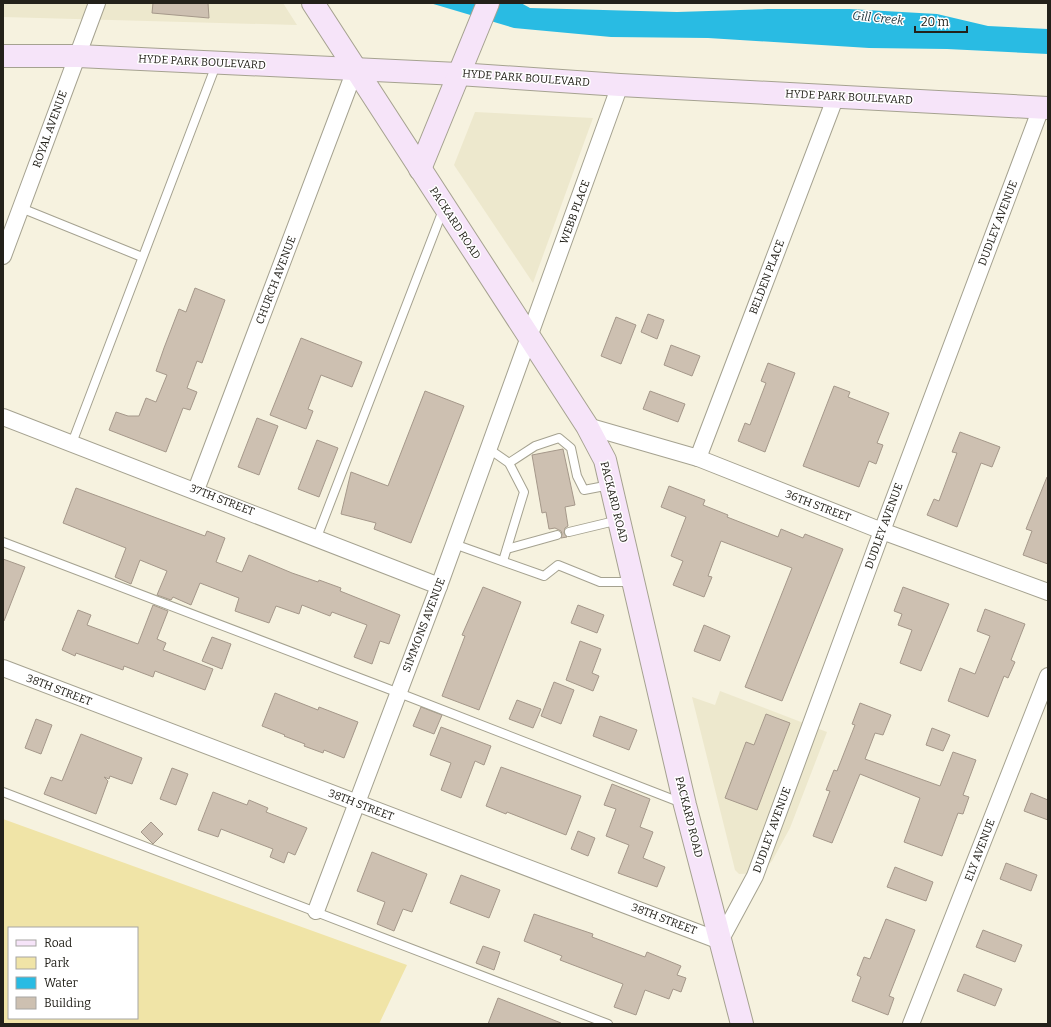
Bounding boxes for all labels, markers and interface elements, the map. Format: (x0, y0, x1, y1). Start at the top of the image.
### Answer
water label: Gill Creek (852, 8, 905, 28)
scale bar (915, 8, 967, 34)
text: 20 m (921, 15, 950, 29)
street label: HYDE PARK BOULEVARD (138, 52, 266, 72)
street label: HYDE PARK BOULEVARD (462, 67, 590, 89)
street label: HYDE PARK BOULEVARD (785, 87, 913, 107)
street label: ROYAL AVENUE (30, 88, 70, 169)
street label: WEBB PLACE (557, 178, 593, 246)
street label: DUDLEY AVENUE (976, 178, 1020, 268)
street label: PACKARD ROAD (427, 185, 483, 262)
street label: CHURCH AVENUE (253, 234, 299, 326)
street label: BELDEN PLACE (747, 238, 787, 316)
street label: PACKARD ROAD (598, 460, 630, 544)
street label: DUDLEY AVENUE (862, 481, 906, 571)
street label: 37TH STREET (188, 482, 257, 518)
street label: 36TH STREET (783, 488, 853, 525)
street label: SIMMONS AVENUE (400, 576, 448, 674)
street label: 38TH STREET (25, 672, 94, 709)
street label: PACKARD ROAD (673, 775, 705, 859)
street label: DUDLEY AVENUE (750, 785, 794, 875)
street label: 38TH STREET (327, 787, 396, 824)
street label: ELY AVENUE (962, 817, 998, 883)
street label: 38TH STREET (630, 901, 699, 938)
legend (8, 927, 138, 1019)
text: Road (44, 936, 72, 950)
text: Park (44, 956, 70, 970)
text: Water (44, 976, 79, 990)
text: Building (44, 996, 91, 1010)

